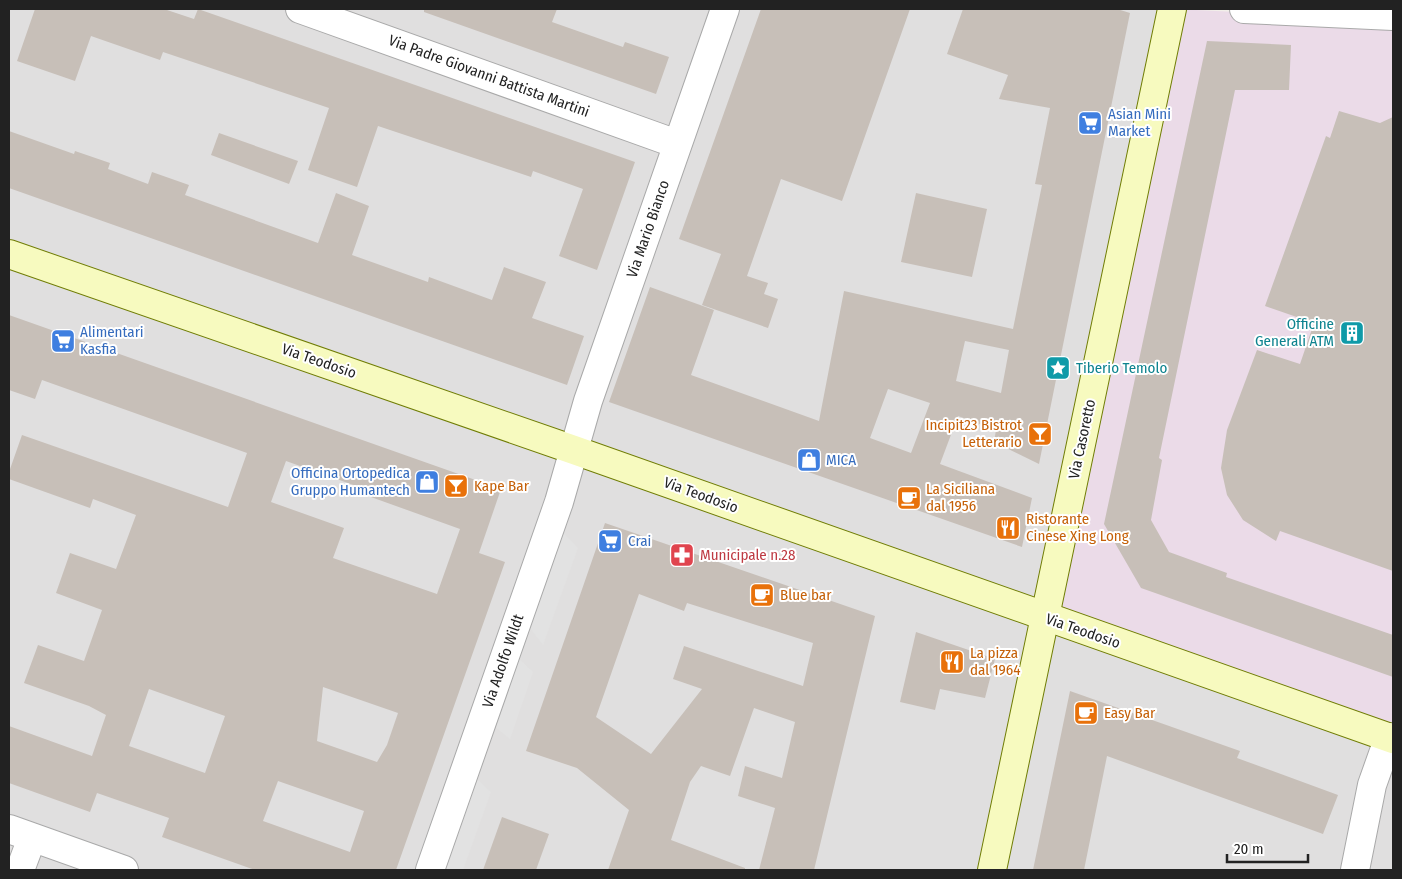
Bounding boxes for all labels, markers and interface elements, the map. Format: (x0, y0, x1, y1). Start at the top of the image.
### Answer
street label: Via Padre Giovanni Battista Martini (386, 31, 592, 121)
place label: Asian Mini Market (1108, 105, 1171, 140)
supermarket icon: Asian Mini Market (1077, 110, 1103, 136)
street label: Via Mario Bianco (623, 178, 673, 280)
place label: Officine Generali ATM (1255, 315, 1334, 350)
building icon: Officine Generali ATM (1339, 320, 1365, 346)
place label: Alimentari Kasfia (80, 323, 144, 358)
supermarket icon: Alimentari Kasfia (50, 328, 76, 354)
street label: Via Teodosio (279, 340, 359, 382)
place icon: Tiberio Temolo (1045, 355, 1071, 381)
place label: Tiberio Temolo (1076, 359, 1167, 377)
street label: Via Casoretto (1065, 397, 1099, 480)
place label: Incipit23 Bistrot Letterario (926, 416, 1022, 451)
bar icon: Incipit23 Bistrot Letterario (1027, 421, 1053, 447)
shop icon: MICA (796, 447, 822, 473)
place label: MICA (826, 451, 856, 469)
place label: Officina Ortopedica Gruppo Humantech (291, 464, 410, 499)
shop icon: Officina Ortopedica Gruppo Humantech (414, 469, 440, 495)
bar icon: Kape Bar (443, 473, 469, 499)
street label: Via Teodosio (661, 473, 741, 517)
place label: Kape Bar (474, 477, 530, 495)
place label: La Siciliana dal 1956 (926, 480, 995, 515)
cafe icon: La Siciliana dal 1956 (896, 485, 922, 511)
place label: Ristorante Cinese Xing Long (1026, 510, 1129, 545)
restaurant icon: Ristorante Cinese Xing Long (995, 515, 1021, 541)
supermarket icon: Crai (597, 528, 623, 554)
place label: Crai (628, 532, 651, 550)
pharmacy icon: Municipale n.28 (669, 542, 695, 568)
place label: Municipale n.28 (700, 546, 795, 564)
cafe icon: Blue bar (749, 582, 775, 608)
place label: Blue bar (780, 586, 832, 604)
street label: Via Teodosio (1043, 610, 1123, 652)
street label: Via Adolfo Wildt (479, 612, 527, 710)
place label: La pizza dal 1964 (970, 644, 1021, 679)
restaurant icon: La pizza dal 1964 (939, 649, 965, 675)
cafe icon: Easy Bar (1073, 700, 1099, 726)
place label: Easy Bar (1104, 704, 1156, 722)
scale bar (1227, 832, 1308, 864)
text: 20 m (1234, 840, 1264, 858)

